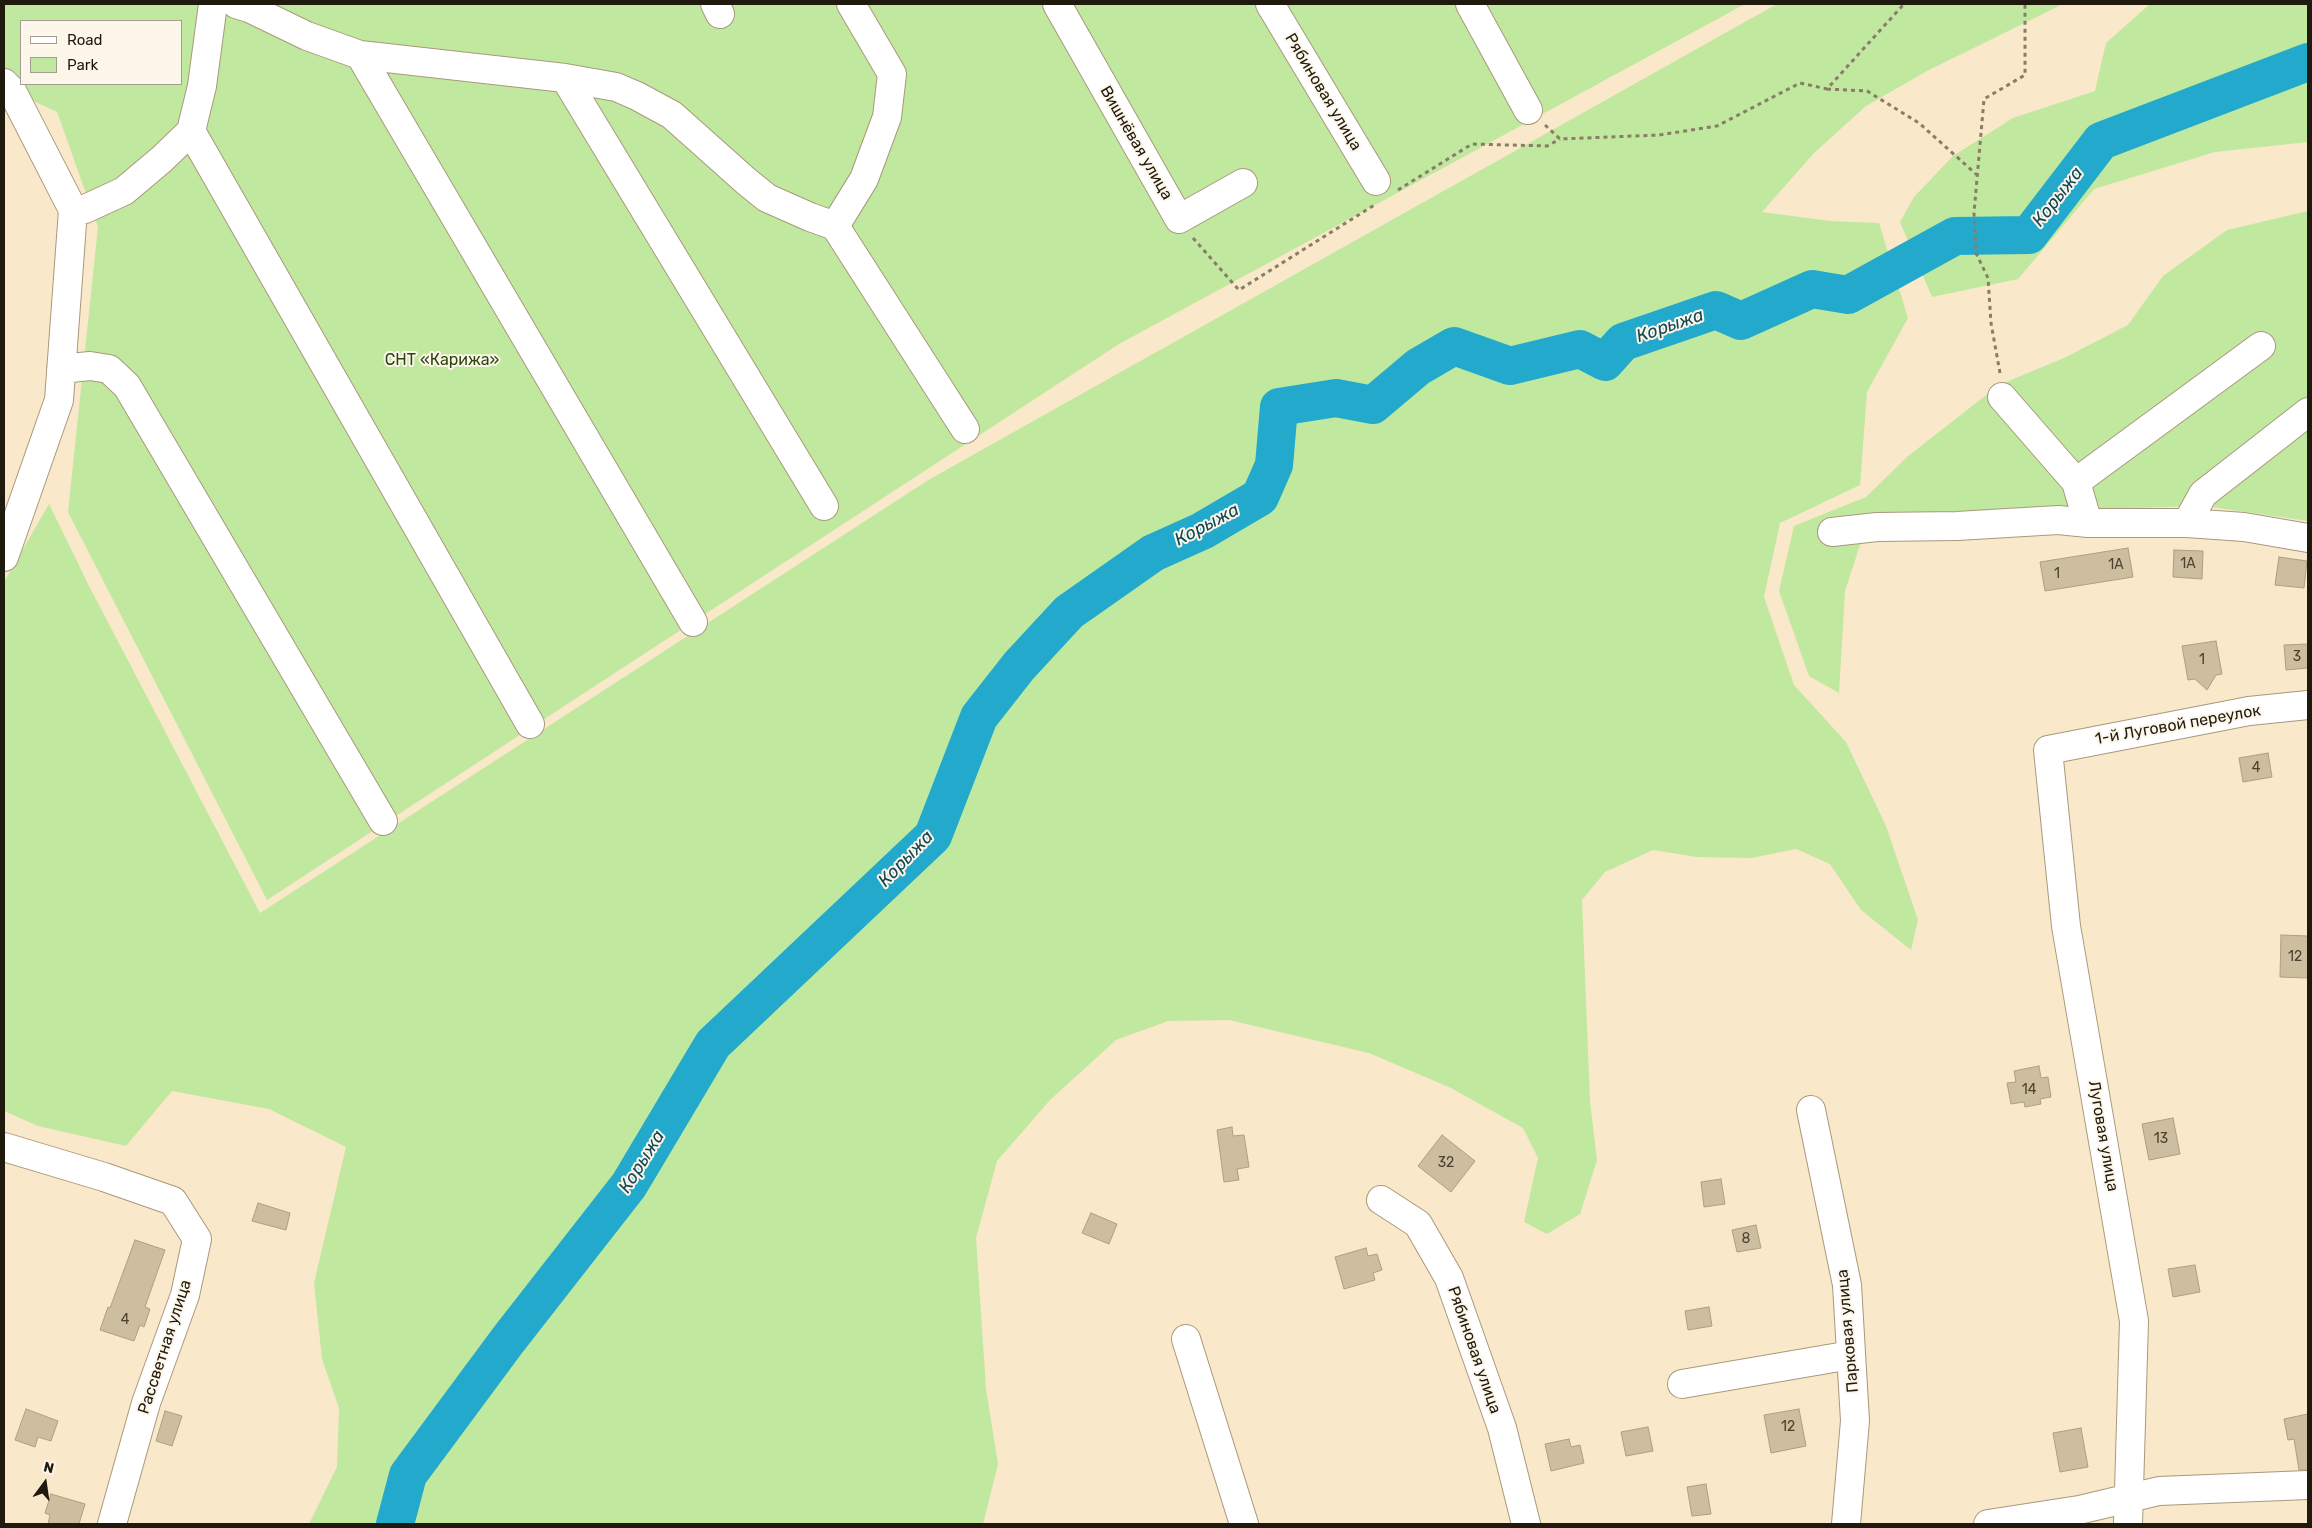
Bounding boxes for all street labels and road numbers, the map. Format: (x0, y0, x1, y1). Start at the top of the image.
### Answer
street label: Рябиновая улица (1280, 30, 1366, 154)
street label: Вишнёвая улица (1096, 83, 1176, 203)
street label: 1-й Луговой переулок (2094, 701, 2262, 749)
street label: Луговая улица (2084, 1079, 2122, 1193)
street label: Парковая улица (1833, 1269, 1863, 1393)
street label: Рассветная улица (134, 1277, 196, 1417)
street label: Рябиновая улица (1443, 1284, 1505, 1416)

